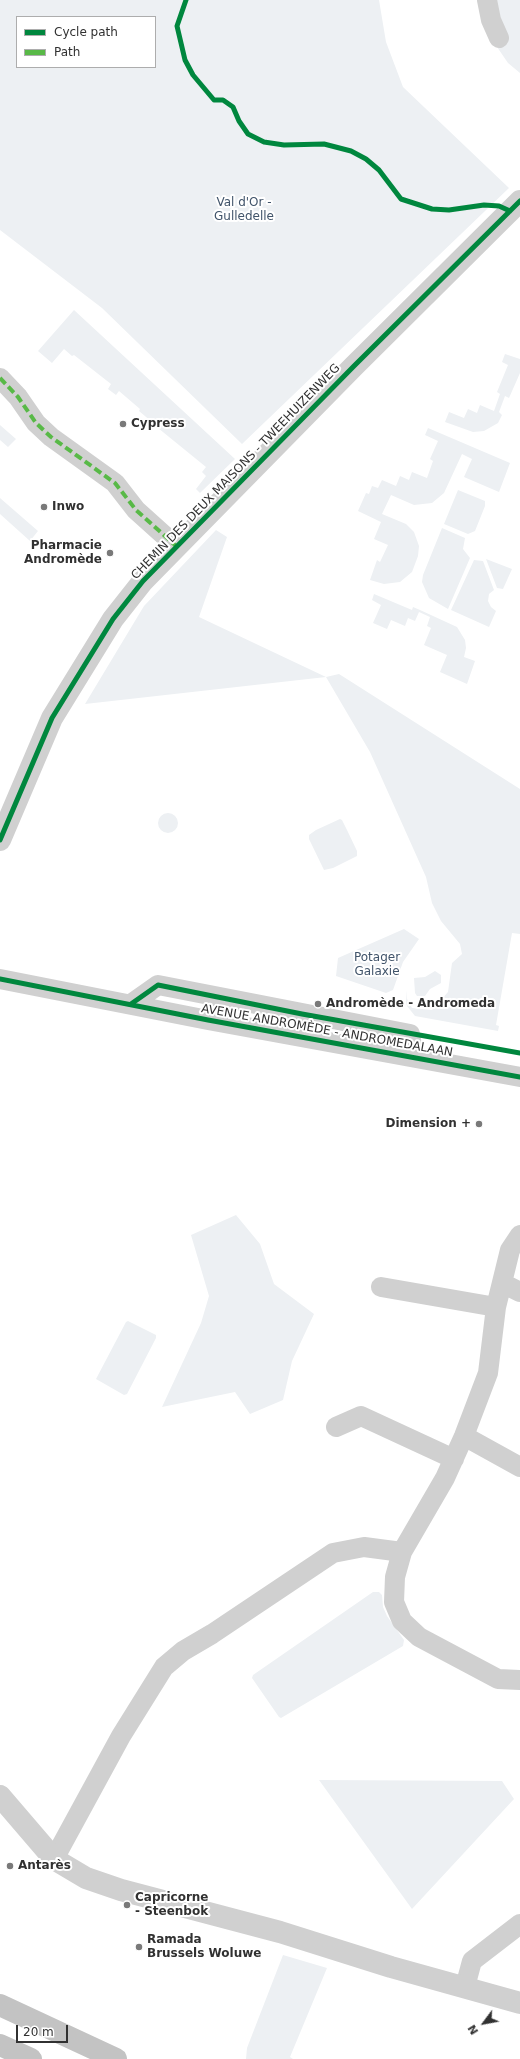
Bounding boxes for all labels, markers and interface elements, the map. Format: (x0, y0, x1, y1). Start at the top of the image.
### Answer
legend (16, 16, 156, 68)
text: Cycle path (54, 25, 118, 39)
text: Path (54, 45, 80, 59)
park label: Val d'Or - Gulledelle (214, 196, 274, 224)
street label: CHEMIN DES DEUX MAISONS - TWEEHUIZENWEG (129, 361, 343, 583)
place label: Cypress (131, 417, 185, 431)
marker: Cypress (118, 419, 128, 429)
place label: Inwo (52, 500, 84, 514)
marker: Inwo (39, 502, 49, 512)
place label: Pharmacie Andromède (24, 539, 102, 567)
marker: Pharmacie Andromède (105, 548, 115, 558)
park label: Potager Galaxie (354, 951, 400, 979)
place label: Andromède - Andromeda (326, 997, 495, 1011)
marker: Andromède - Andromeda (313, 999, 323, 1009)
street label: AVENUE ANDROMÈDE - ANDROMEDALAAN (200, 1002, 454, 1060)
place label: Dimension + (385, 1117, 471, 1131)
marker: Dimension + (474, 1119, 484, 1129)
place label: Antarès (18, 1859, 71, 1873)
marker: Antarès (5, 1861, 15, 1871)
place label: Capricorne - Steenbok (135, 1891, 208, 1919)
marker: Capricorne - Steenbok (122, 1900, 132, 1910)
place label: Ramada Brussels Woluwe (147, 1933, 261, 1961)
marker: Ramada Brussels Woluwe (134, 1942, 144, 1952)
north arrow (464, 2003, 504, 2043)
scale bar (18, 2017, 70, 2043)
text: N (465, 2022, 481, 2037)
text: 20 m (23, 2025, 54, 2039)

